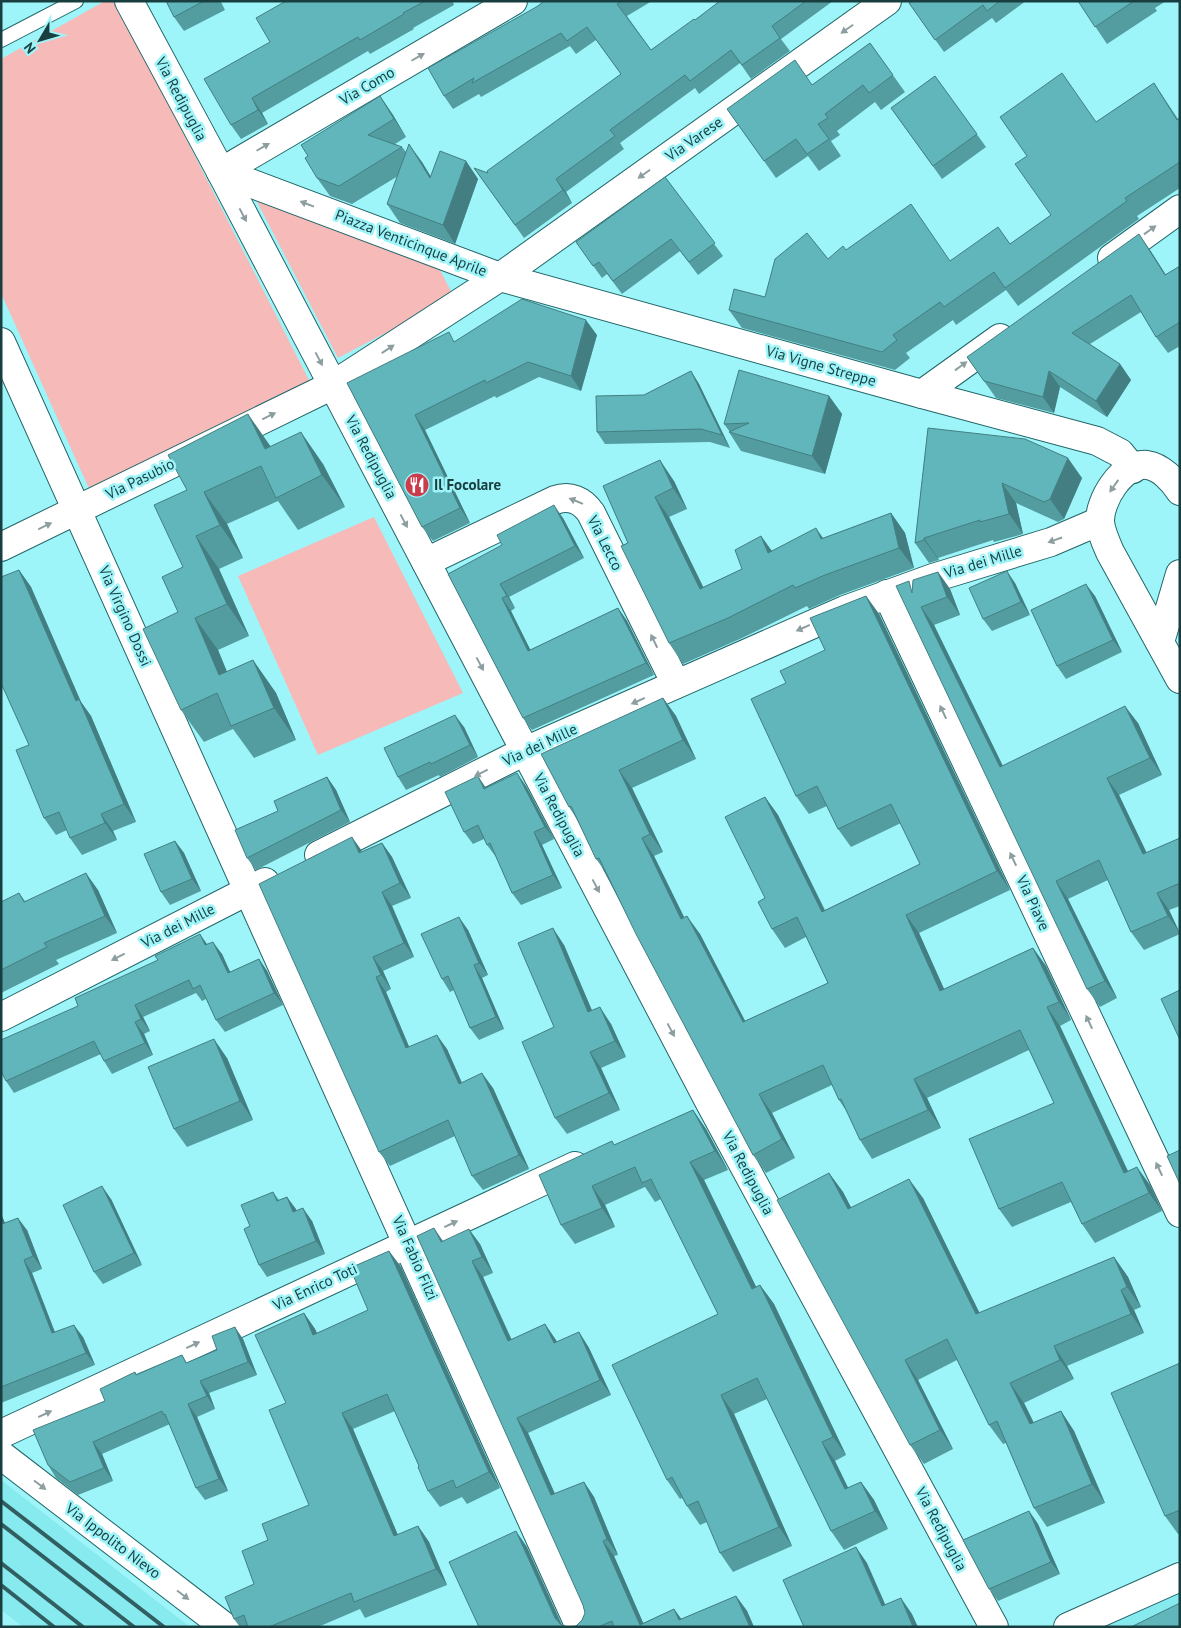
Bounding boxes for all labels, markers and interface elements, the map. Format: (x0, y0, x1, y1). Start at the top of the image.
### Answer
north arrow (15, 15, 65, 65)
one-way arrow (841, 24, 854, 34)
text: N (20, 39, 40, 57)
one-way arrow (412, 52, 425, 61)
street label: Via Redipuglia (151, 53, 211, 144)
street label: Via Como (335, 62, 398, 109)
street label: Via Varese (661, 112, 726, 166)
one-way arrow (255, 143, 270, 151)
one-way arrow (637, 169, 651, 179)
one-way arrow (299, 200, 314, 208)
street label: Piazza Venticinque Aprile (333, 205, 490, 280)
one-way arrow (239, 207, 247, 222)
one-way arrow (1143, 225, 1156, 236)
street label: Via Vigne Streppe (763, 340, 878, 390)
one-way arrow (382, 344, 395, 353)
one-way arrow (315, 351, 323, 366)
one-way arrow (954, 361, 968, 371)
one-way arrow (262, 411, 277, 420)
street label: Via Redipuglia (341, 411, 401, 502)
street label: Via Pasubio (102, 454, 177, 504)
restaurant icon: Il Focolare (404, 472, 430, 498)
place label: Il Focolare (434, 475, 502, 494)
one-way arrow (1109, 479, 1119, 493)
one-way arrow (568, 497, 583, 505)
street label: Via Lecco (583, 511, 627, 573)
one-way arrow (400, 513, 408, 528)
one-way arrow (38, 522, 52, 530)
one-way arrow (1047, 536, 1062, 544)
street label: Via dei Mille (941, 541, 1024, 583)
street label: Via Virgino Dossi (94, 562, 156, 669)
one-way arrow (796, 625, 810, 633)
one-way arrow (650, 633, 658, 648)
one-way arrow (476, 657, 484, 672)
one-way arrow (631, 697, 645, 705)
one-way arrow (939, 705, 947, 719)
street label: Via dei Mille (499, 719, 580, 770)
one-way arrow (474, 769, 489, 777)
street label: Via Redipuglia (529, 769, 589, 860)
one-way arrow (1008, 852, 1016, 866)
street label: Via Piave (1012, 871, 1054, 933)
one-way arrow (592, 879, 600, 893)
street label: Via dei Mille (137, 899, 218, 953)
one-way arrow (111, 953, 125, 961)
one-way arrow (1085, 1015, 1093, 1029)
one-way arrow (667, 1023, 676, 1036)
street label: Via Redipuglia (718, 1127, 778, 1218)
one-way arrow (1155, 1162, 1163, 1176)
street label: Via Fabio Filzi (388, 1212, 442, 1303)
one-way arrow (444, 1220, 458, 1228)
street label: Via Enrico Toti (269, 1259, 360, 1315)
one-way arrow (185, 1340, 200, 1349)
one-way arrow (38, 1409, 52, 1417)
one-way arrow (33, 1480, 47, 1490)
street label: Via Redipuglia (911, 1483, 971, 1574)
street label: Via Ippolito Nievo (61, 1498, 165, 1583)
one-way arrow (176, 1589, 189, 1600)

